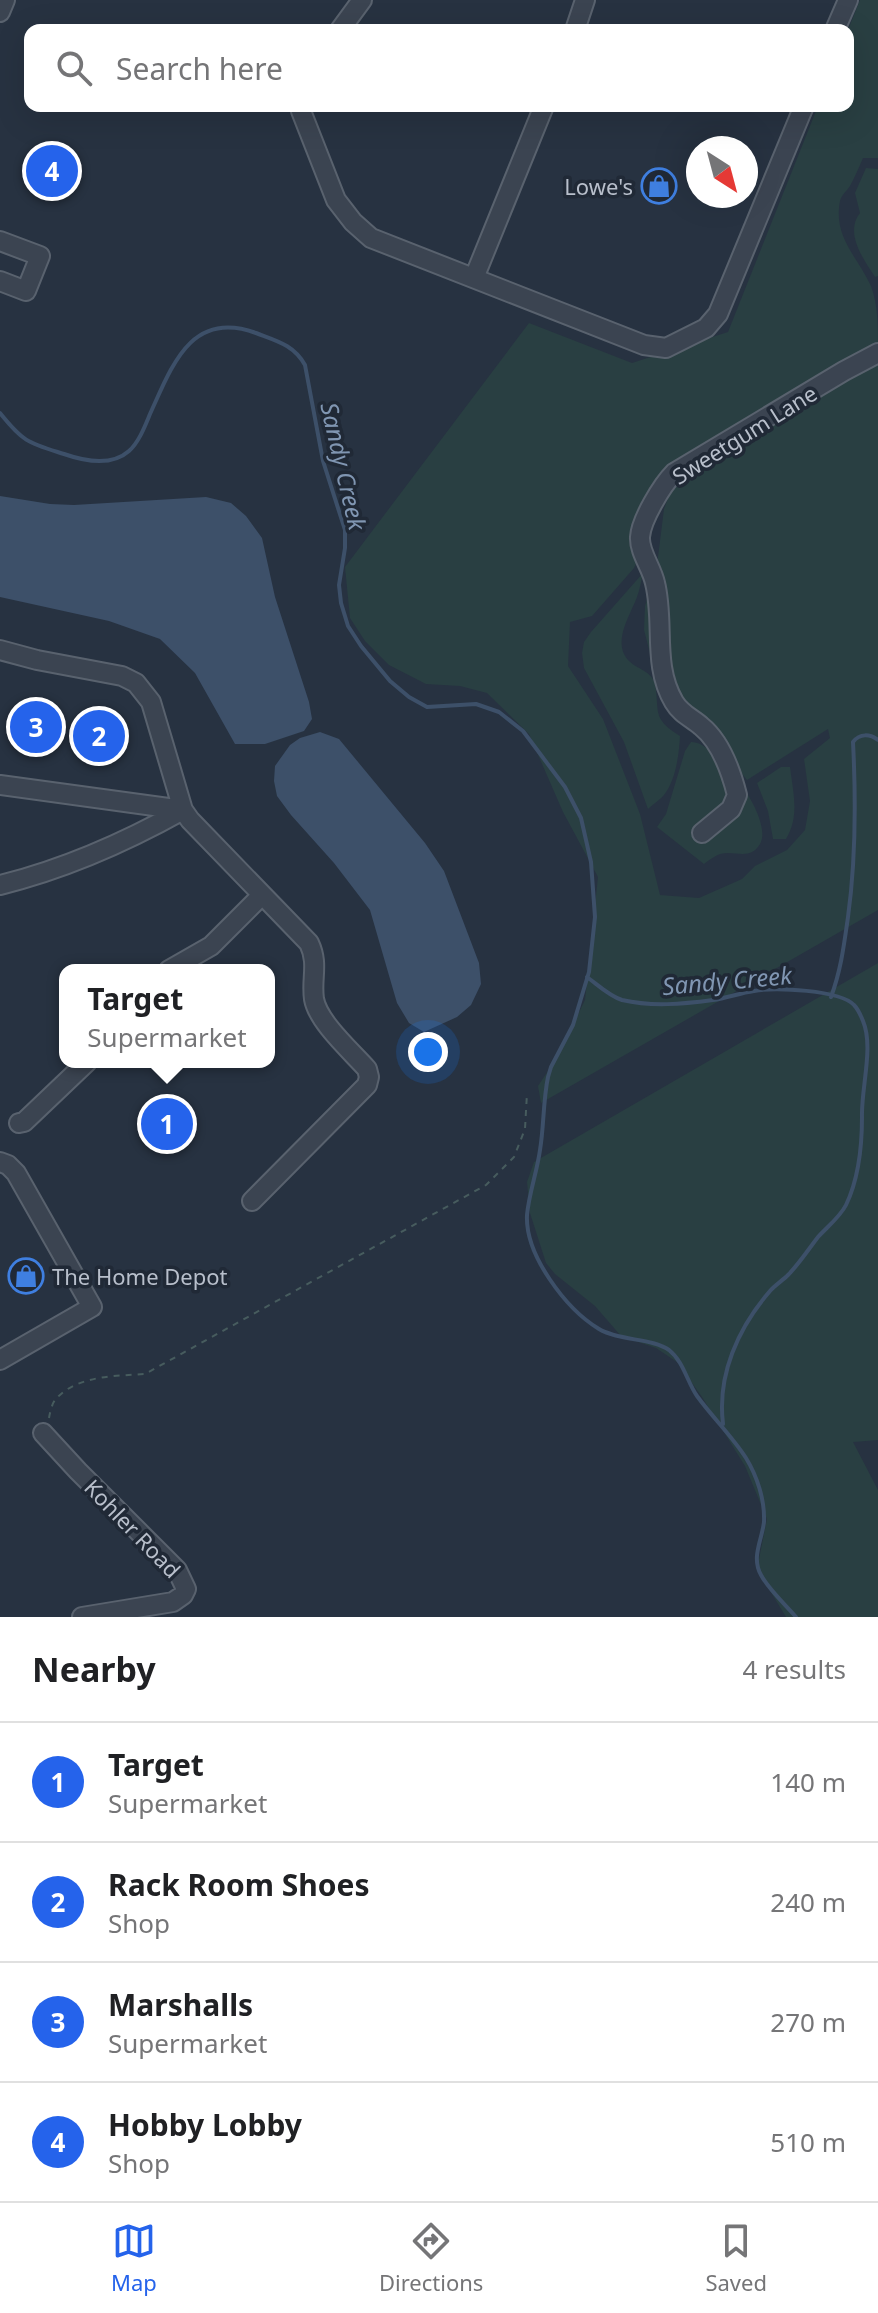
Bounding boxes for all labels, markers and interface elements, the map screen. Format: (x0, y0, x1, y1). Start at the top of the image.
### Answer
search box (24, 24, 854, 112)
icon: search (52, 46, 96, 90)
text: Search here (116, 48, 283, 89)
north arrow (686, 136, 758, 208)
pin: 4 (26, 141, 78, 201)
shop icon: Lowe's (640, 167, 678, 205)
place label: Lowe's (564, 171, 633, 201)
street label: Sweetgum Lane (666, 377, 822, 491)
water label: Sandy Creek (313, 399, 375, 534)
pin: 3 (10, 697, 62, 757)
pin: 2 (73, 706, 125, 766)
water label: Sandy Creek (661, 958, 794, 1002)
popup (59, 964, 275, 1068)
text: Target (87, 978, 183, 1019)
text: Supermarket (87, 1019, 247, 1055)
your location (408, 1032, 448, 1072)
pin: 1 (141, 1094, 193, 1154)
shop icon: The Home Depot (7, 1257, 45, 1295)
place label: The Home Depot (52, 1261, 228, 1291)
street label: Kohler Road (78, 1472, 188, 1584)
text: Nearby (32, 1646, 156, 1692)
text: 4 results (742, 1651, 846, 1687)
text: Target (108, 1744, 204, 1785)
text: 1 (51, 1764, 65, 1800)
text: 140 m (770, 1764, 846, 1800)
text: Supermarket (108, 1785, 267, 1821)
text: Rack Room Shoes (108, 1864, 370, 1905)
text: 2 (51, 1884, 65, 1920)
text: 240 m (770, 1884, 846, 1920)
text: Shop (108, 1905, 170, 1941)
text: Marshalls (108, 1984, 253, 2025)
text: 3 (51, 2004, 65, 2040)
text: 270 m (770, 2004, 846, 2040)
text: Supermarket (108, 2025, 267, 2061)
text: Hobby Lobby (108, 2104, 302, 2145)
text: 4 (51, 2124, 65, 2160)
text: 510 m (770, 2124, 846, 2160)
text: Shop (108, 2145, 170, 2181)
tab: Map (111, 2219, 157, 2297)
tab: Directions (379, 2219, 483, 2297)
tab: Saved (705, 2219, 767, 2297)

